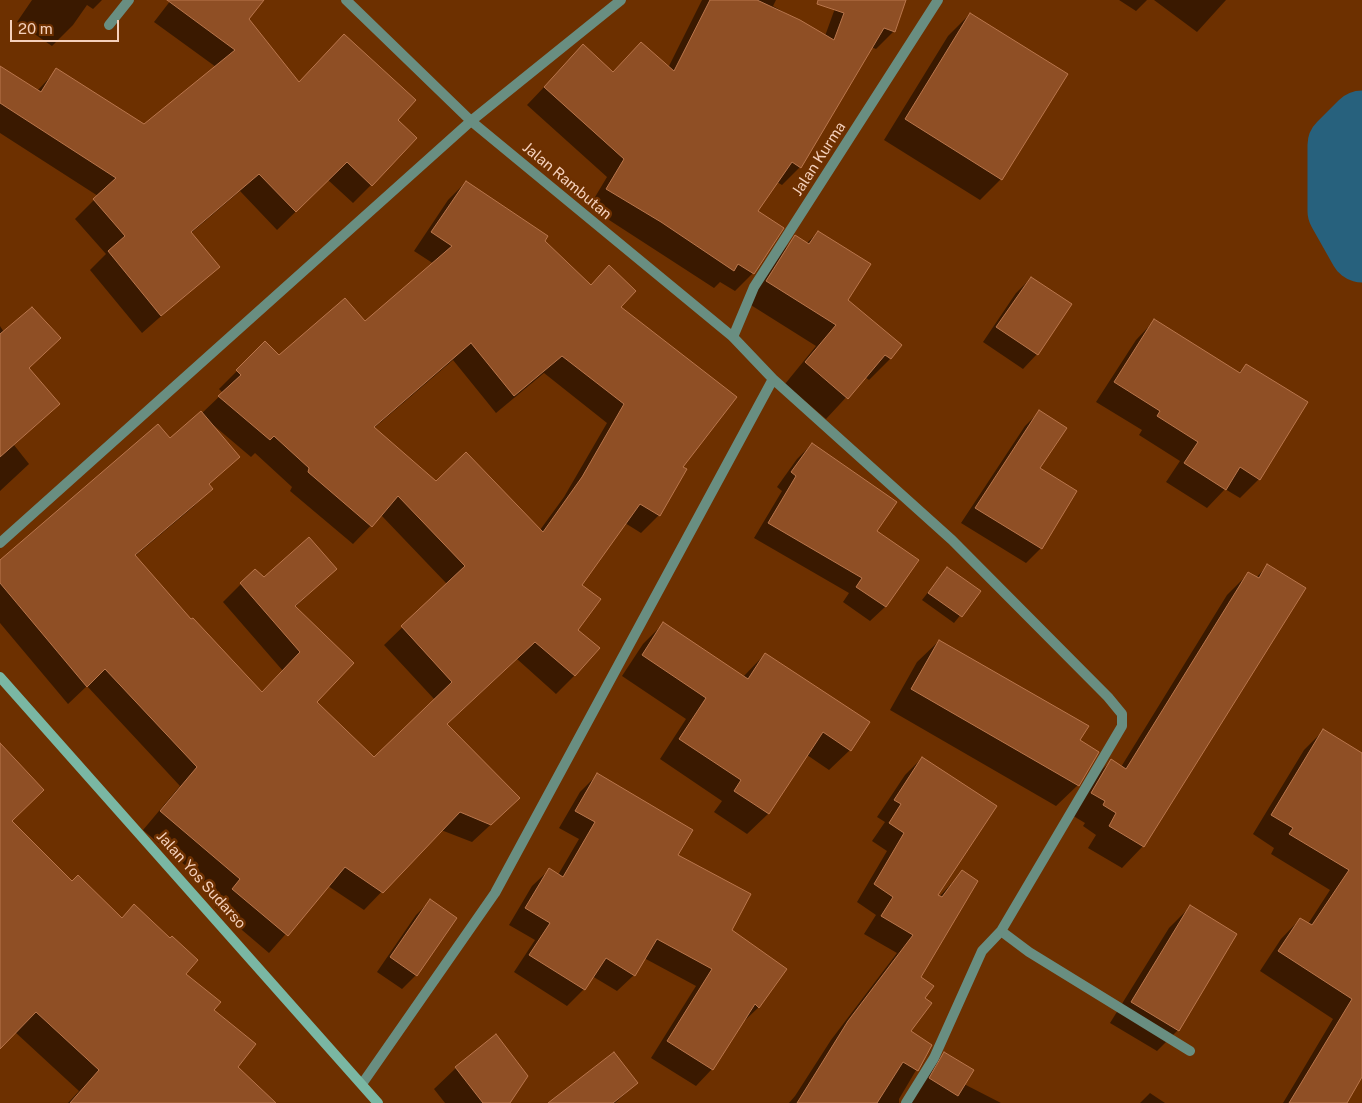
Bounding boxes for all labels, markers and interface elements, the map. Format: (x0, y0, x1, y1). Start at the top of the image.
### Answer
scale bar (12, 10, 121, 42)
text: 20 m (18, 20, 53, 37)
street label: Jalan Kurma (788, 119, 850, 199)
street label: Jalan Rambutan (519, 138, 615, 224)
street label: Jalan Yos Sudarso (153, 828, 249, 932)

